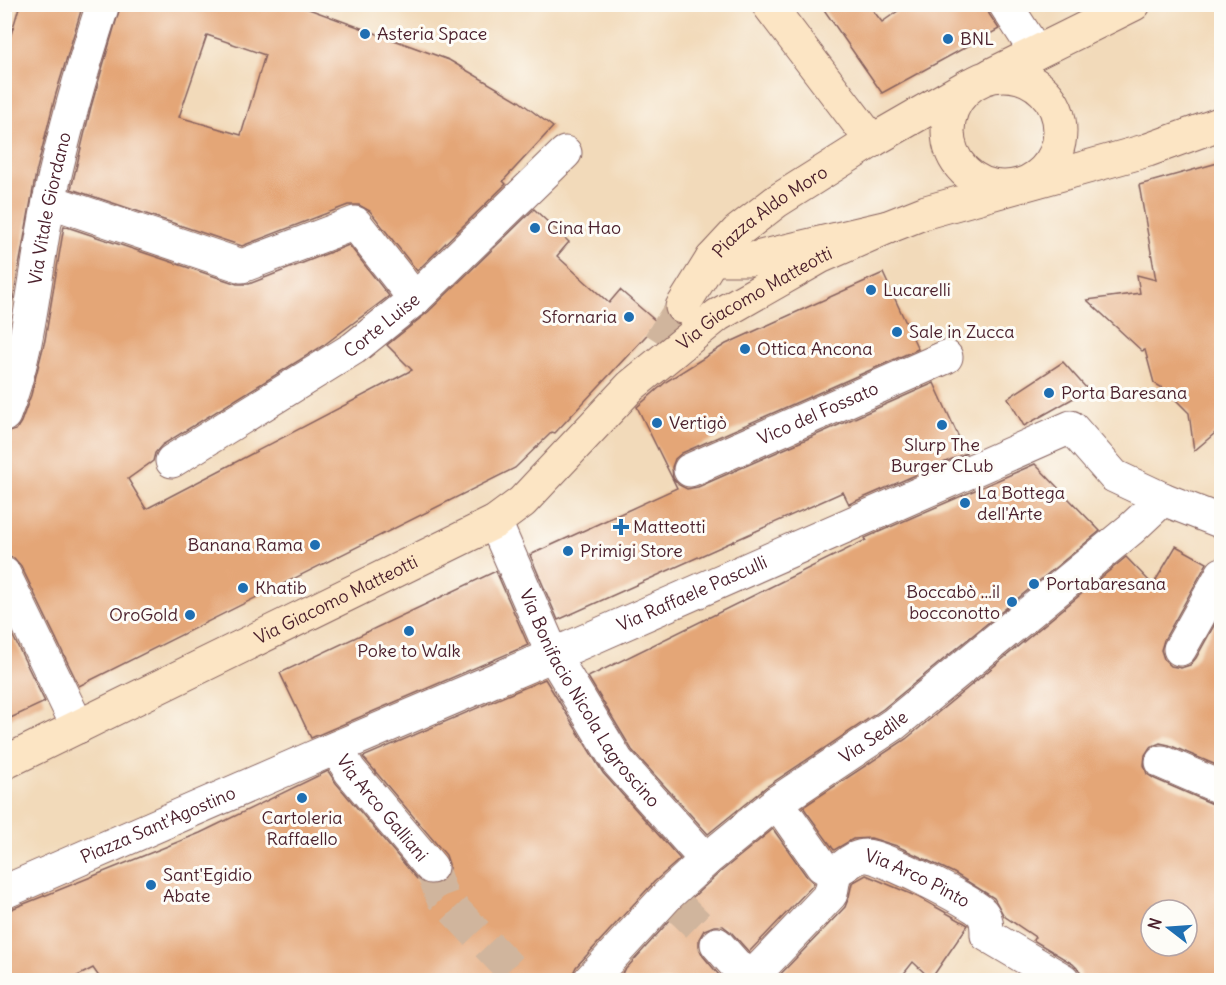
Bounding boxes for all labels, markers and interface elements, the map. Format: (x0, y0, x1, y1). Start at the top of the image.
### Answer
place label: Asteria Space (377, 22, 487, 45)
marker: Asteria Space (358, 27, 372, 41)
place label: BNL (960, 27, 994, 50)
marker: BNL (941, 32, 955, 46)
street label: Via Vitale Giordano (23, 129, 76, 286)
street label: Piazza Aldo Moro (707, 160, 832, 262)
place label: Cina Hao (547, 216, 621, 239)
marker: Cina Hao (528, 221, 542, 235)
street label: Via Giacomo Matteotti (672, 241, 836, 355)
place label: Lucarelli (883, 278, 951, 301)
marker: Lucarelli (864, 283, 878, 297)
street label: Corte Luise (339, 288, 424, 362)
place label: Sfornaria (542, 305, 617, 328)
marker: Sfornaria (622, 310, 636, 324)
place label: Sale in Zucca (909, 320, 1015, 343)
marker: Sale in Zucca (890, 325, 904, 339)
place label: Ottica Ancona (757, 337, 872, 360)
marker: Ottica Ancona (738, 342, 752, 356)
street label: Vico del Fossato (754, 376, 882, 450)
place label: Porta Baresana (1061, 381, 1187, 404)
marker: Porta Baresana (1042, 386, 1056, 400)
place label: Vertigò (669, 411, 727, 434)
marker: Vertigò (650, 416, 664, 430)
marker: Slurp The Burger CLub (935, 418, 949, 432)
place label: Slurp The Burger CLub (891, 433, 993, 477)
place label: La Bottega dell'Arte (977, 481, 1065, 525)
marker: La Bottega dell'Arte (958, 496, 972, 510)
place label: Matteotti (633, 515, 706, 538)
marker: Matteotti (614, 520, 628, 534)
place label: Banana Rama (188, 533, 303, 556)
marker: Banana Rama (308, 538, 322, 552)
place label: Primigi Store (580, 539, 683, 562)
marker: Primigi Store (561, 544, 575, 558)
street label: Via Giacomo Matteotti (250, 550, 421, 649)
street label: Via Raffaele Pasculli (613, 550, 771, 636)
place label: Portabaresana (1046, 572, 1166, 595)
place label: Khatib (255, 576, 307, 599)
marker: Portabaresana (1027, 577, 1041, 591)
place label: Boccabò ...il bocconotto (906, 580, 1000, 624)
marker: Khatib (236, 581, 250, 595)
street label: Via Bonifacio Nicola Lagroscino (515, 585, 665, 812)
marker: Boccabò ...il bocconotto (1005, 595, 1019, 609)
place label: OroGold (109, 603, 178, 626)
marker: OroGold (183, 608, 197, 622)
marker: Poke to Walk (402, 624, 416, 638)
place label: Poke to Walk (357, 639, 461, 662)
street label: Via Sedile (835, 705, 912, 768)
street label: Via Arco Galliani (332, 750, 433, 866)
street label: Piazza Sant'Agostino (77, 781, 239, 868)
marker: Cartoleria Raffaello (295, 791, 309, 805)
place label: Cartoleria Raffaello (262, 806, 342, 850)
street label: Via Arco Pinto (863, 844, 974, 913)
place label: Sant'Egidio Abate (163, 863, 252, 907)
marker: Sant'Egidio Abate (144, 878, 158, 892)
north arrow (1139, 898, 1199, 958)
text: N (1143, 915, 1166, 932)

